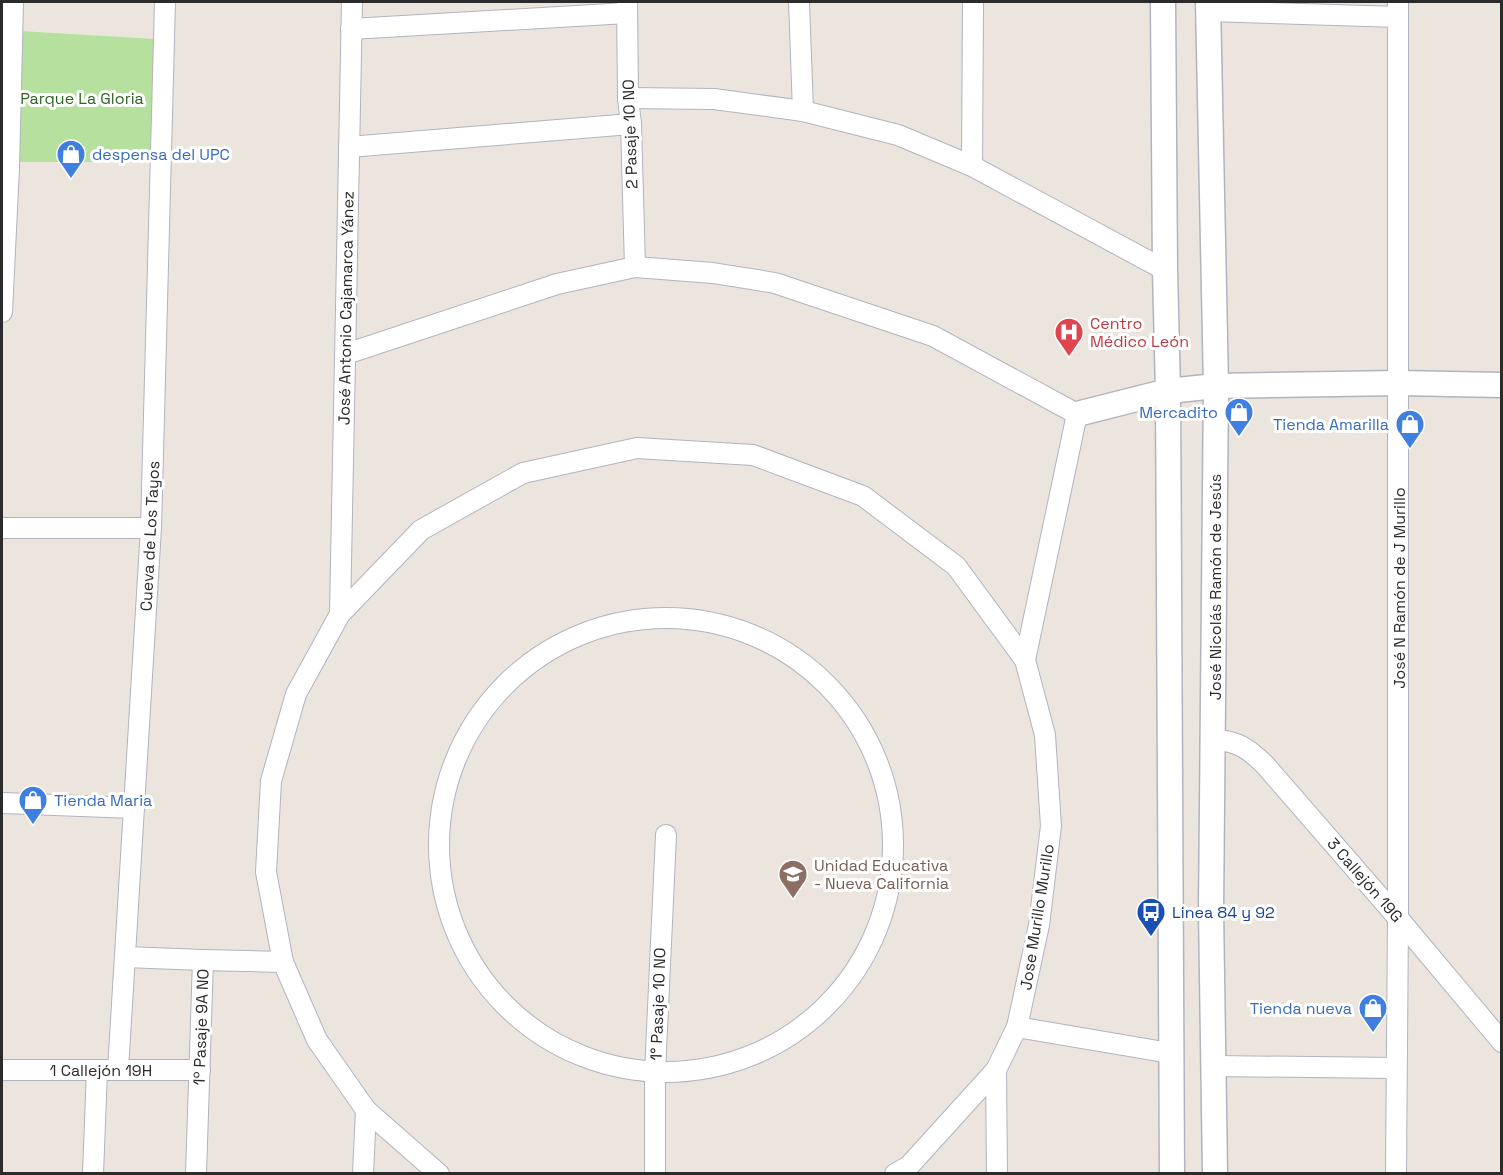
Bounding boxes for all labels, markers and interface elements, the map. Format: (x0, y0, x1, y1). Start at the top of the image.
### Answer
street label: 2 Pasaje 10 NO (618, 79, 642, 189)
park label: Parque La Gloria (20, 88, 144, 109)
shop icon: despensa del UPC (55, 138, 87, 180)
place label: despensa del UPC (92, 144, 230, 165)
street label: José Antonio Cajamarca Yánez (333, 191, 359, 425)
place label: Centro Médico León (1090, 313, 1189, 352)
hospital icon: Centro Médico León (1053, 316, 1085, 358)
shop icon: Mercadito (1223, 396, 1255, 438)
place label: Mercadito (1139, 402, 1218, 423)
shop icon: Tienda Amarilla (1394, 408, 1426, 450)
place label: Tienda Amarilla (1273, 414, 1389, 435)
street label: Cueva de Los Tayos (136, 460, 164, 612)
street label: José Nicolás Ramón de Jesús (1205, 474, 1226, 700)
street label: José N Ramón de J Murillo (1389, 487, 1410, 689)
shop icon: Tienda Maria (17, 784, 49, 826)
place label: Tienda Maria (54, 790, 152, 811)
street label: 3 Callejón 19G (1323, 833, 1407, 927)
street label: Jose Murillo Murillo (1015, 842, 1059, 992)
place label: Unidad Educativa - Nueva California (814, 855, 949, 894)
school or university icon: Unidad Educativa - Nueva California (777, 858, 809, 900)
bus stop icon: Linea 84 y 92 (1135, 896, 1167, 938)
place label: Linea 84 y 92 (1172, 902, 1275, 923)
street label: 1° Pasaje 10 NO (646, 947, 670, 1061)
street label: 1º Pasaje 9A NO (188, 968, 214, 1086)
shop icon: Tienda nueva (1357, 992, 1389, 1034)
place label: Tienda nueva (1250, 998, 1352, 1019)
street label: 1 Callejón 19H (50, 1060, 152, 1081)

